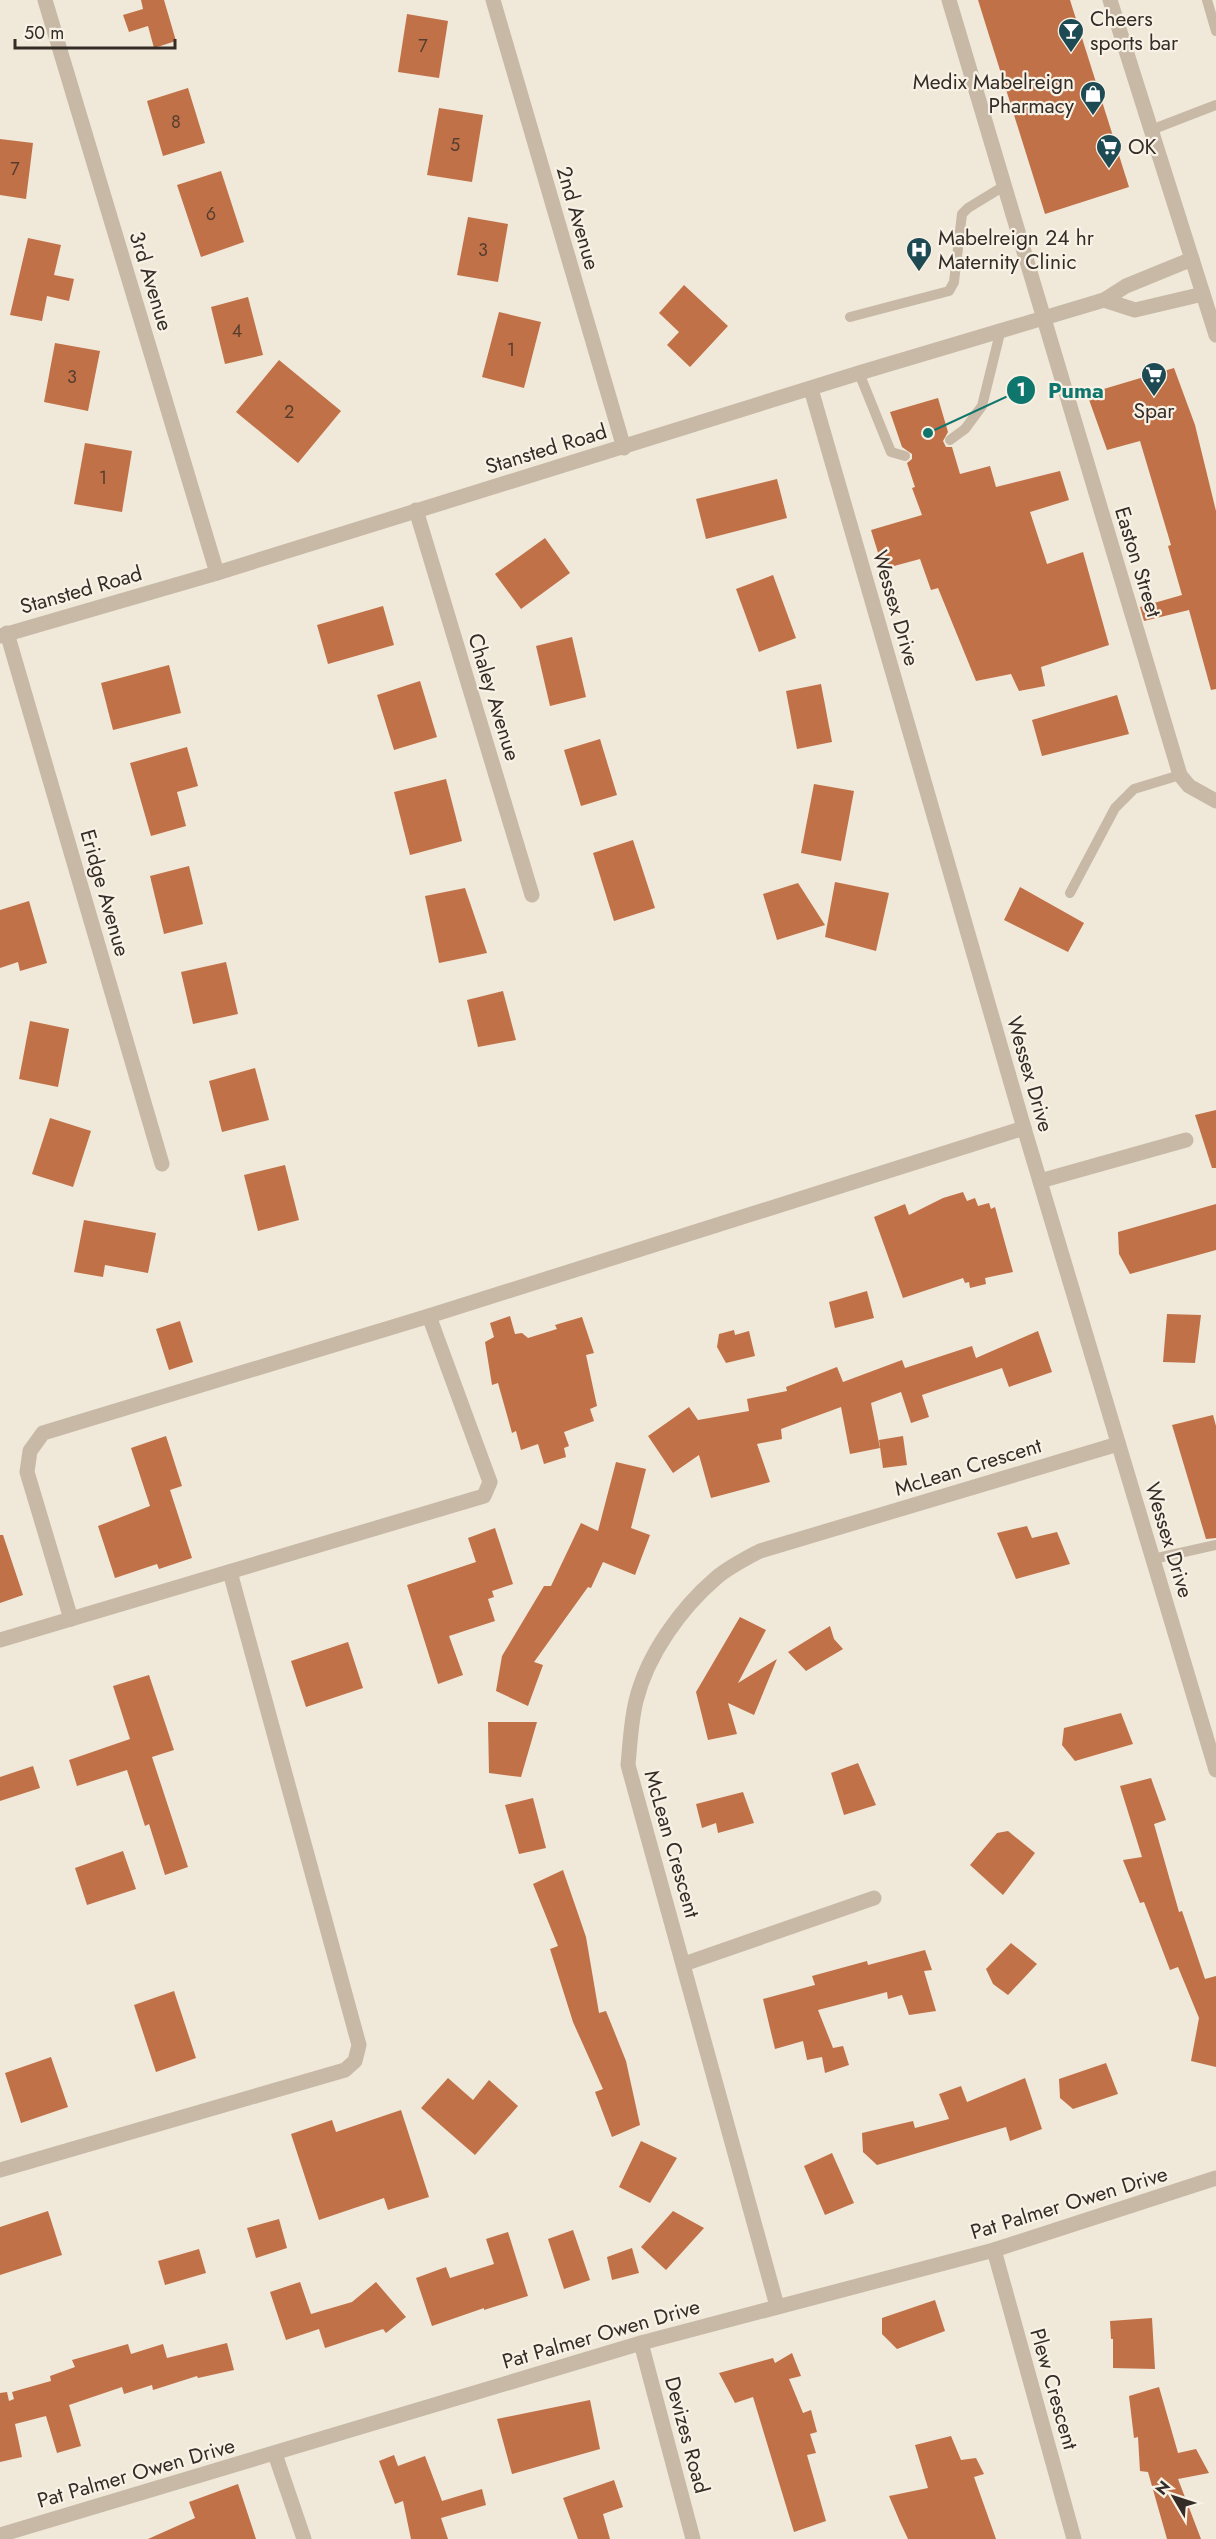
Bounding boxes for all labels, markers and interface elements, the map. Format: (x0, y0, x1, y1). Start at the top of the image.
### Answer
place label: Cheers sports bar (1090, 4, 1179, 58)
scale bar (15, 12, 176, 50)
bar icon: Cheers sports bar (1056, 16, 1086, 54)
text: 50 m (24, 20, 64, 46)
house number: 7 (418, 33, 428, 59)
place label: Medix Mabelreign Pharmacy (913, 67, 1075, 121)
shop icon: Medix Mabelreign Pharmacy (1078, 79, 1108, 117)
house number: 8 (171, 109, 181, 135)
house number: 5 (450, 132, 460, 158)
supermarket icon: OK (1094, 132, 1124, 170)
place label: OK (1128, 132, 1157, 162)
house number: 7 (10, 156, 20, 182)
street label: 2nd Avenue (549, 163, 607, 274)
house number: 6 (206, 201, 216, 227)
place label: Mabelreign 24 hr Maternity Clinic (938, 223, 1095, 277)
street label: 3rd Avenue (122, 228, 180, 335)
hospital icon: Mabelreign 24 hr Maternity Clinic (904, 235, 934, 273)
house number: 3 (478, 237, 488, 263)
house number: 4 (232, 318, 242, 344)
house number: 1 (507, 337, 515, 363)
supermarket icon: Spar (1139, 360, 1169, 398)
house number: 3 (67, 364, 77, 390)
callout: Puma (1006, 370, 1116, 410)
text: Puma (1048, 374, 1104, 406)
text: 1 (1016, 377, 1026, 403)
place label: Spar (1134, 396, 1175, 426)
house number: 2 (284, 399, 294, 425)
street label: Stansted Road (482, 416, 610, 482)
house number: 1 (99, 465, 107, 491)
street label: Easton Street (1107, 503, 1169, 621)
street label: Wessex Drive (865, 547, 927, 670)
street label: Stansted Road (17, 558, 145, 622)
street label: Chaley Avenue (460, 630, 528, 765)
street label: Eridge Avenue (73, 826, 137, 960)
street label: Wessex Drive (999, 1013, 1061, 1136)
street label: McLean Crescent (891, 1430, 1045, 1504)
street label: Wessex Drive (1137, 1479, 1201, 1602)
street label: McLean Crescent (637, 1767, 707, 1921)
street label: Pat Palmer Owen Drive (967, 2159, 1171, 2247)
street label: Pat Palmer Owen Drive (499, 2291, 704, 2377)
street label: Plew Crescent (1022, 2325, 1086, 2453)
street label: Devizes Road (657, 2373, 717, 2497)
street label: Pat Palmer Owen Drive (34, 2430, 239, 2516)
north arrow (1144, 2467, 1204, 2527)
text: N (1150, 2476, 1176, 2500)

